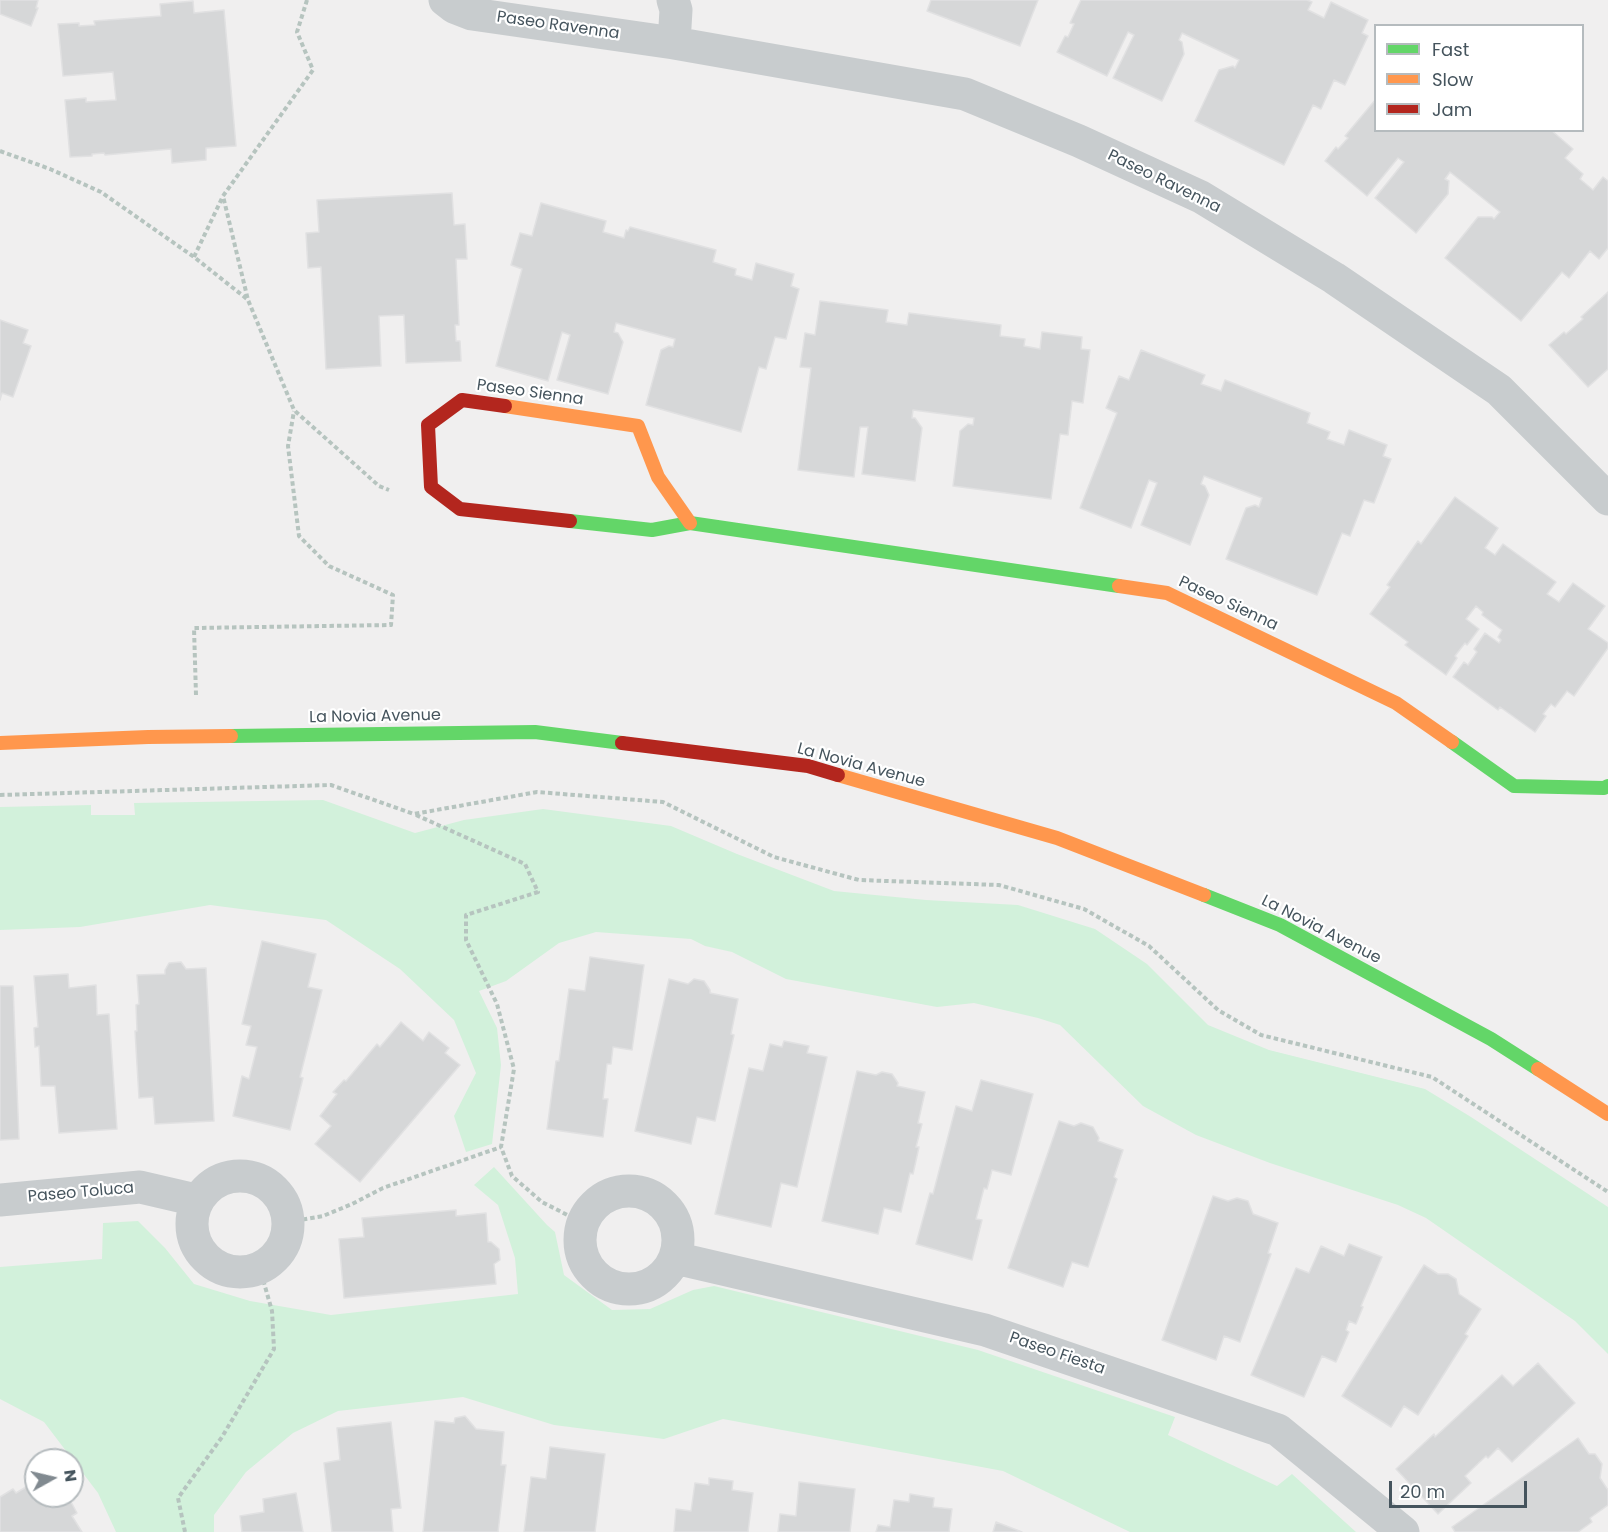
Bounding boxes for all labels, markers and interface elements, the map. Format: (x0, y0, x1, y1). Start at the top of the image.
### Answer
street label: Paseo Ravenna (495, 8, 621, 44)
legend (1374, 24, 1584, 132)
text: Fast (1432, 37, 1469, 62)
text: Slow (1432, 67, 1473, 92)
text: Jam (1432, 97, 1472, 122)
street label: Paseo Ravenna (1104, 146, 1224, 218)
street label: Paseo Sienna (475, 376, 585, 410)
street label: Paseo Sienna (1175, 573, 1281, 635)
street label: La Novia Avenue (309, 706, 441, 728)
street label: La Novia Avenue (795, 740, 927, 792)
street label: La Novia Avenue (1258, 892, 1384, 968)
street label: Paseo Toluca (27, 1179, 135, 1207)
street label: Paseo Fiesta (1007, 1329, 1107, 1379)
north arrow (24, 1448, 84, 1508)
text: N (58, 1468, 83, 1483)
scale bar (1392, 1469, 1530, 1507)
text: 20 m (1400, 1479, 1445, 1504)

